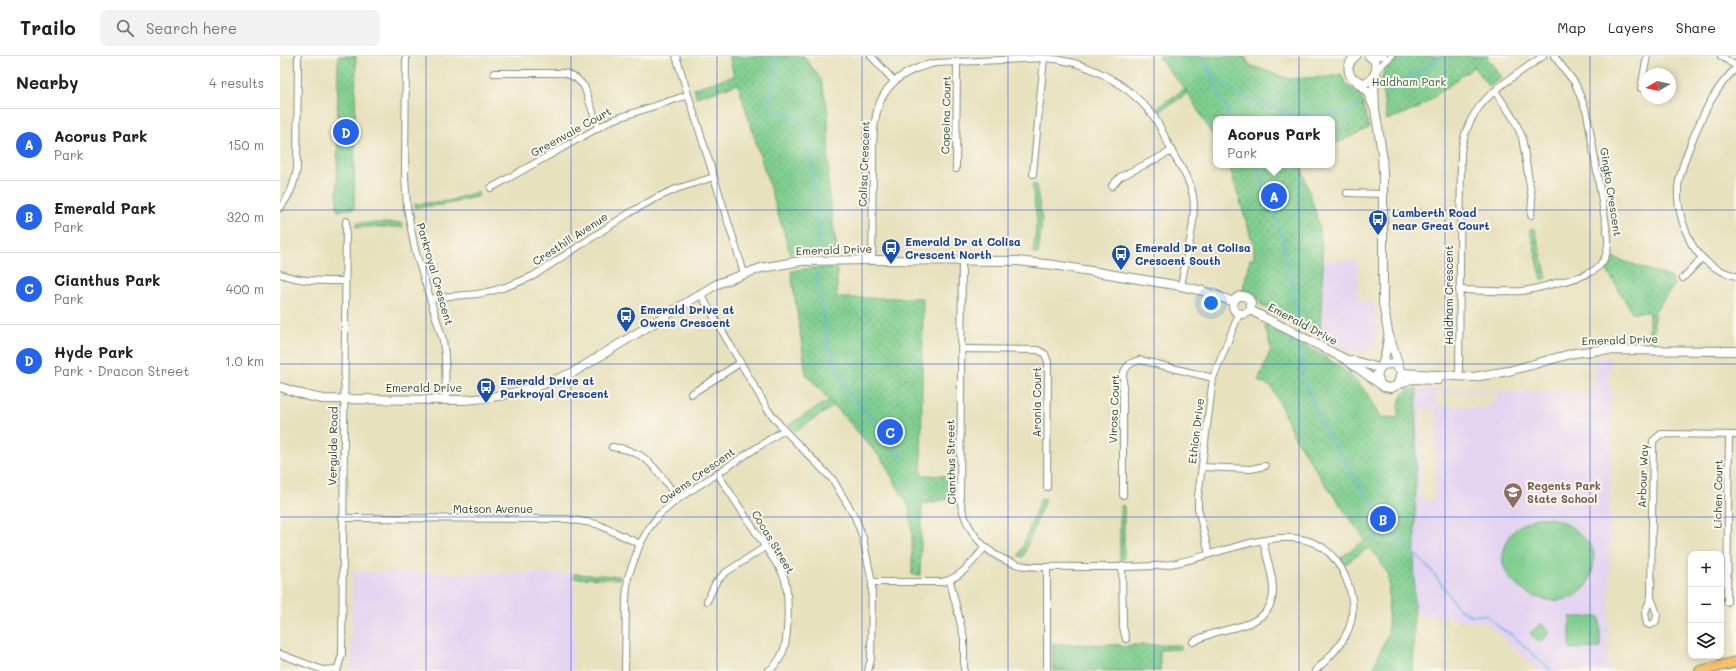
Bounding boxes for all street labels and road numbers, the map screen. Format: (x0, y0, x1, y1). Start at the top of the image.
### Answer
street label: Copeina Court (937, 75, 954, 154)
street label: Greenvale Court (528, 103, 614, 160)
street label: Colisa Crescent (855, 121, 873, 207)
street label: Gingko Crescent (1597, 146, 1626, 238)
street label: Cresthill Avenue (529, 208, 610, 269)
street label: Parkroyal Crescent (414, 221, 457, 327)
street label: Emerald Drive (795, 241, 873, 258)
street label: Haldham Crescent (1441, 245, 1456, 345)
street label: Emerald Drive (1266, 299, 1341, 348)
street label: Emerald Drive (1581, 331, 1659, 348)
street label: Aronia Court (1029, 367, 1044, 437)
street label: Virosa Court (1105, 374, 1122, 444)
street label: Emerald Drive (386, 380, 462, 395)
street label: Ethion Drive (1184, 397, 1207, 465)
street label: Vergulde Road (324, 406, 341, 486)
street label: Cianthus Street (942, 419, 959, 505)
street label: Arbour Way (1634, 443, 1651, 508)
street label: Owens Crescent (656, 444, 737, 507)
street label: Lichen Court (1709, 459, 1726, 529)
street label: Matson Avenue (453, 501, 533, 516)
street label: Cocas Street (749, 507, 798, 576)

